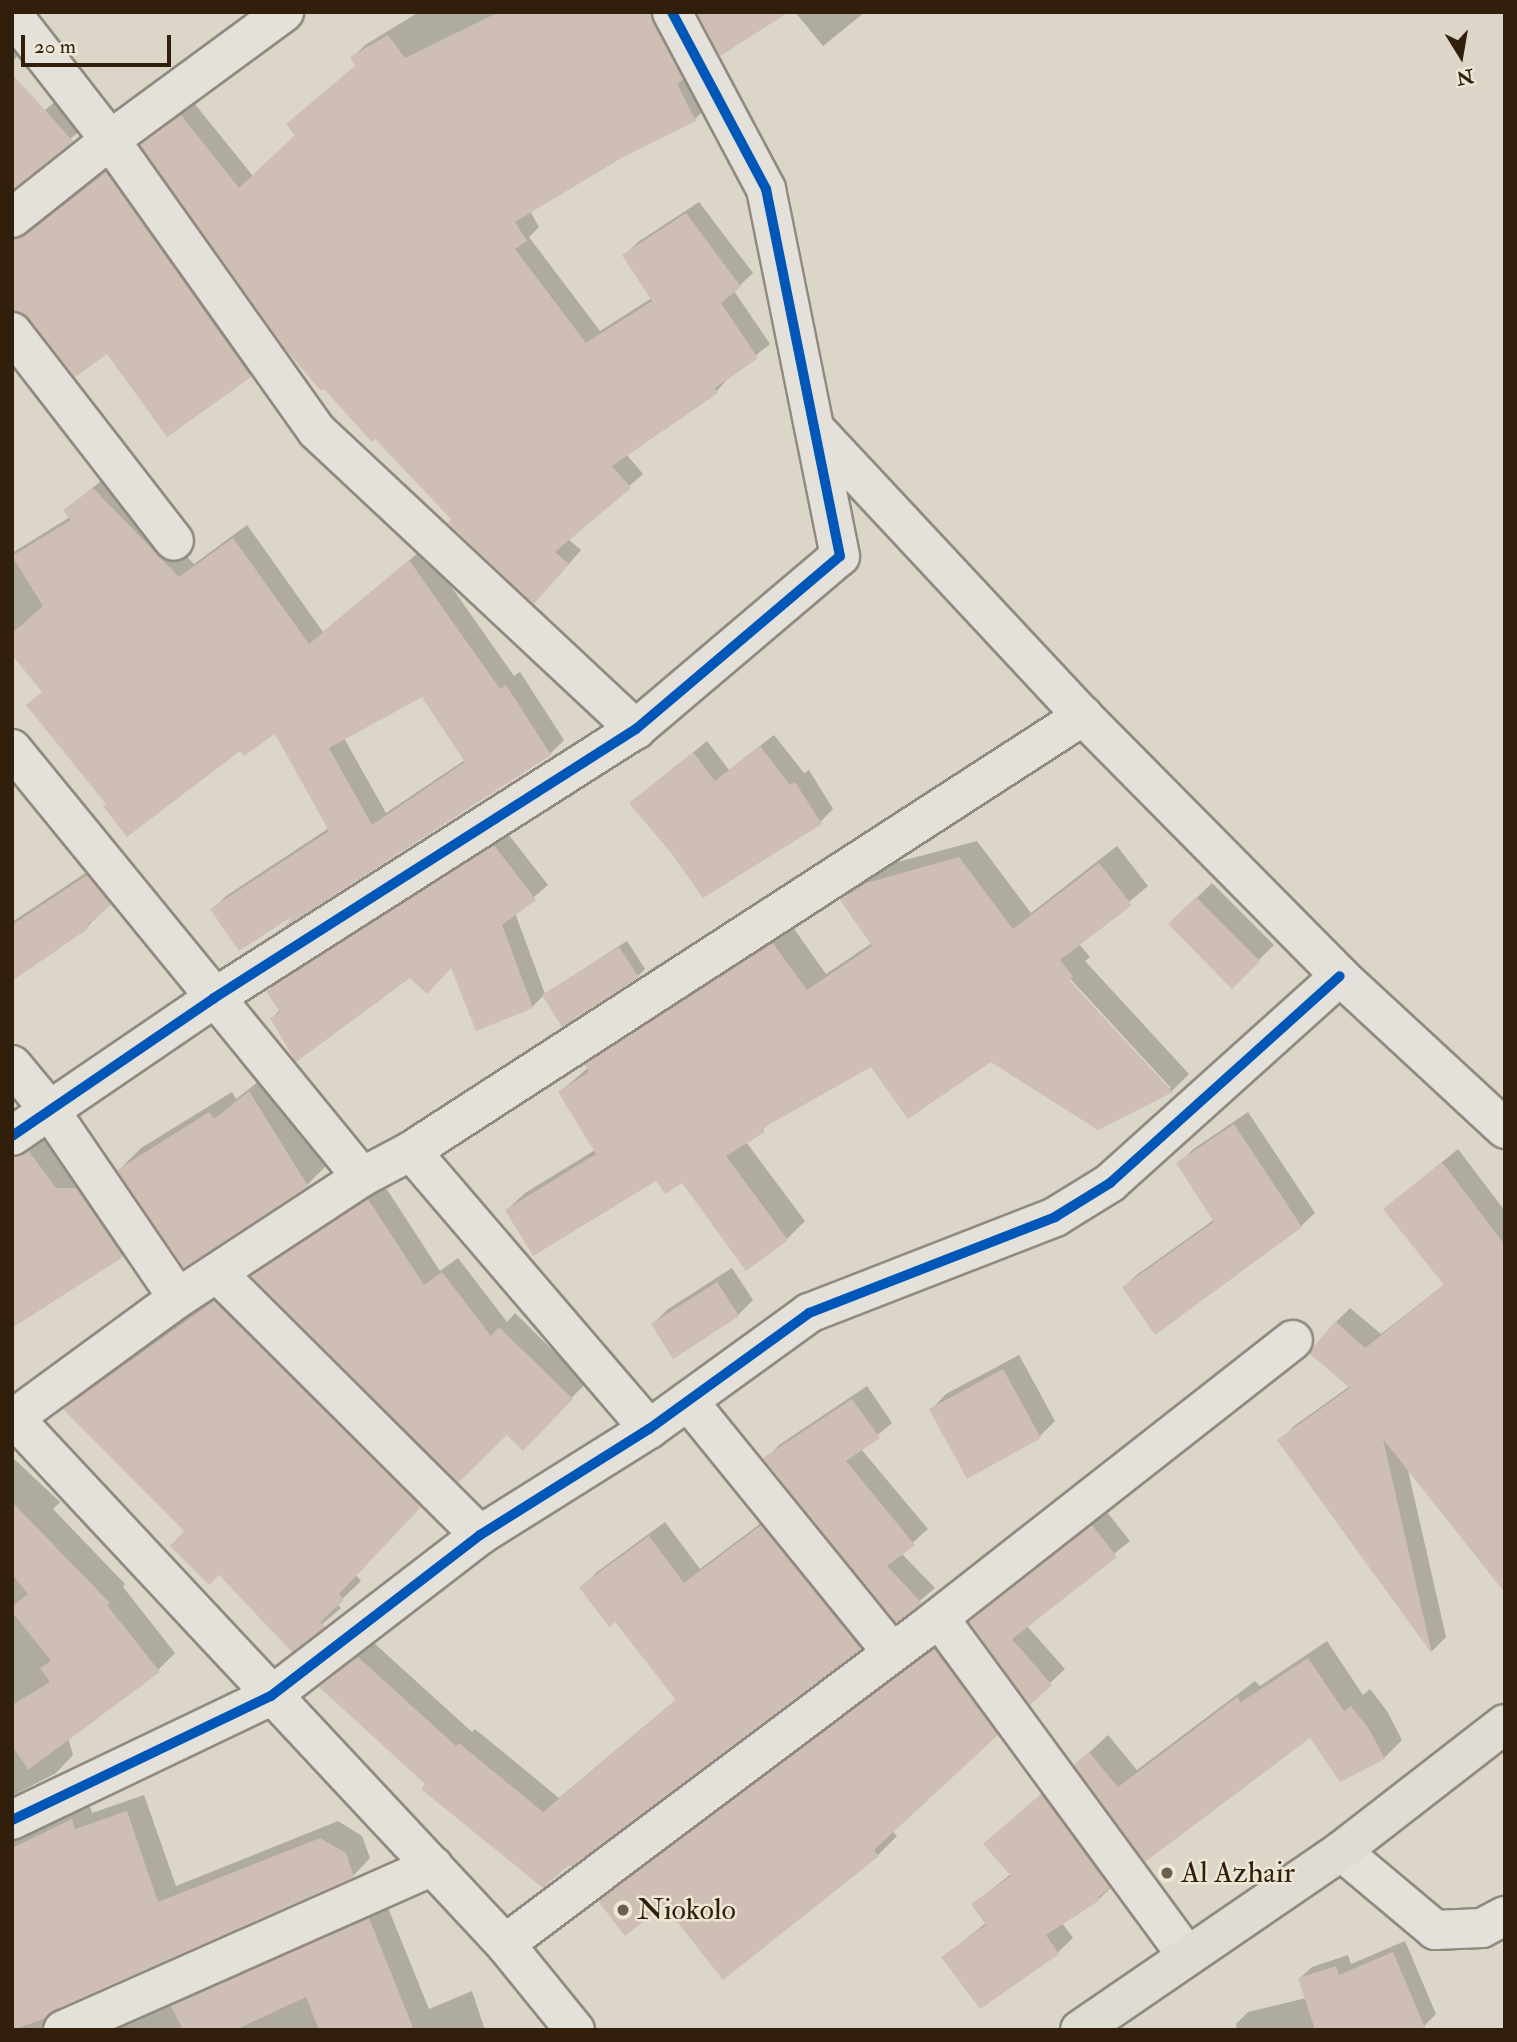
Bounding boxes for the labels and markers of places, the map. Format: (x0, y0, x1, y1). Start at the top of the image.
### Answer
place label: Al Azhair (1181, 1855, 1295, 1891)
marker: Al Azhair (1159, 1865, 1175, 1881)
place label: Niokolo (637, 1892, 736, 1928)
marker: Niokolo (615, 1902, 631, 1918)

